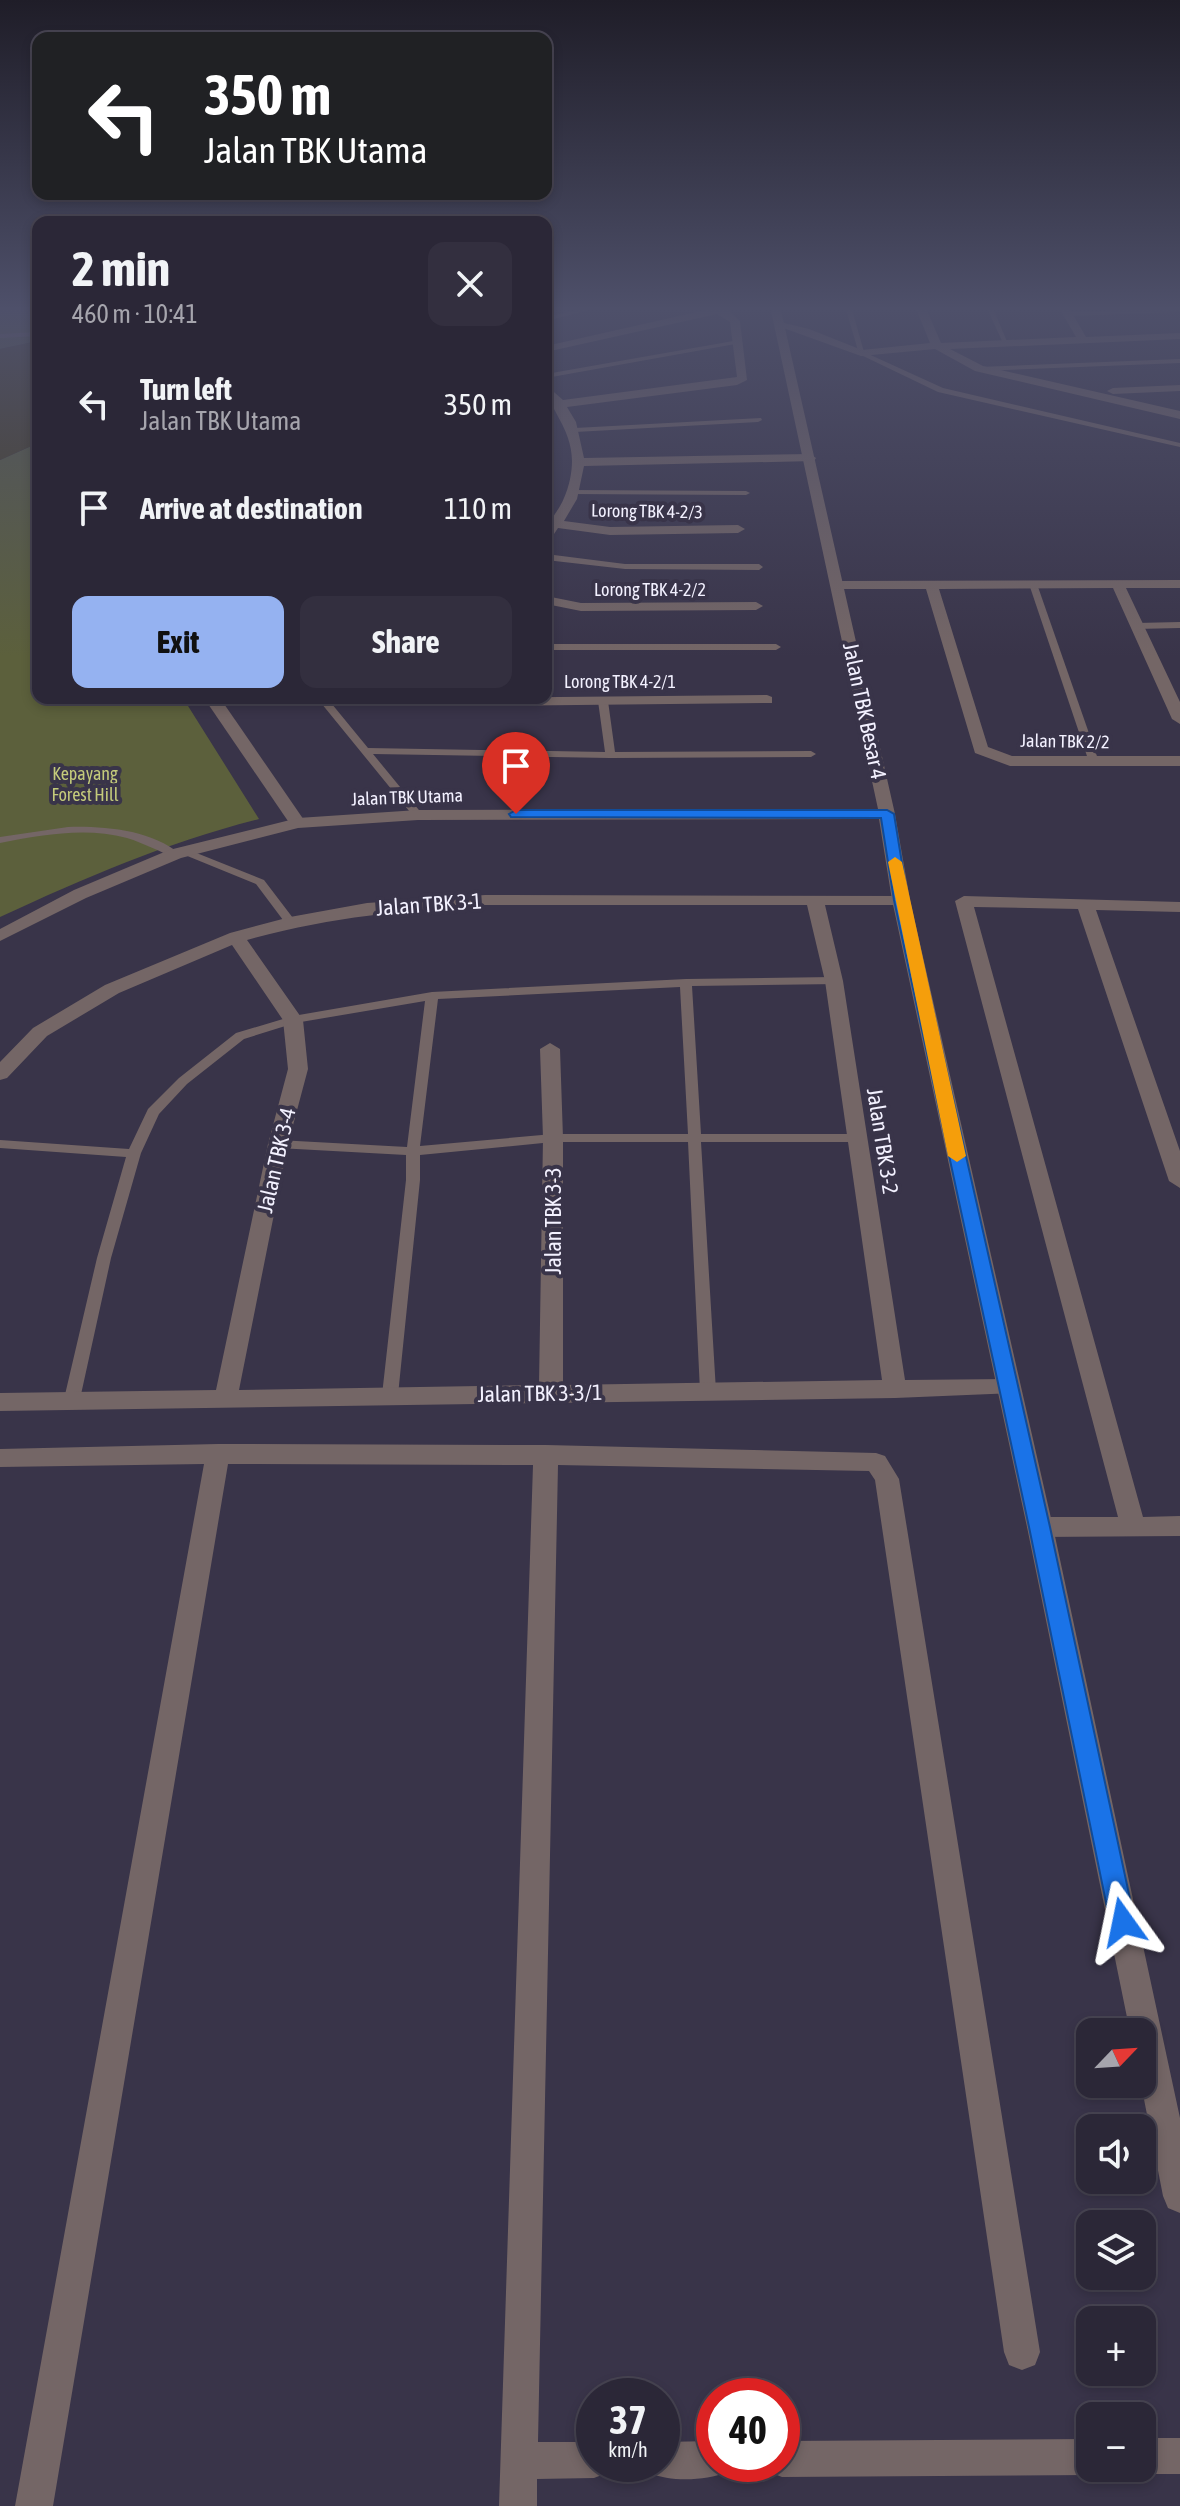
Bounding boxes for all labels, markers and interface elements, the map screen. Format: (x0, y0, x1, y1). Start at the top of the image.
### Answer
text: 350 m (204, 63, 331, 127)
icon: left (72, 64, 176, 168)
text: Jalan TBK Utama (204, 129, 427, 171)
text: 2 min (72, 241, 170, 296)
button: close (428, 242, 512, 326)
text: 460 m · 10:41 (72, 299, 198, 329)
text: Turn left (140, 372, 232, 406)
icon: left (72, 382, 116, 426)
text: 350 m (444, 387, 512, 421)
text: Jalan TBK Utama (140, 406, 301, 436)
icon: arrive (72, 486, 116, 530)
text: Arrive at destination (140, 491, 362, 525)
text: 110 m (444, 491, 512, 525)
street label: Lorong TBK 4-2/3 (591, 500, 703, 522)
street label: Lorong TBK 4-2/2 (594, 579, 706, 600)
button: Exit (72, 596, 284, 688)
button: Share (300, 596, 512, 688)
street label: Jalan TBK Besar 4 (838, 640, 892, 782)
street label: Lorong TBK 4-2/1 (564, 671, 676, 692)
street label: Jalan TBK 2/2 (1020, 730, 1110, 752)
pin (482, 732, 550, 814)
icon: arrive (494, 744, 538, 788)
park label: Kepayang Forest Hill (52, 763, 119, 805)
street label: Jalan TBK Utama (351, 785, 463, 809)
street label: Jalan TBK 3-1 (375, 887, 483, 921)
street label: Jalan TBK 3-2 (862, 1086, 904, 1196)
street label: Jalan TBK 3-4 (251, 1105, 301, 1215)
street label: Jalan TBK 3-3 (540, 1167, 566, 1275)
street label: Jalan TBK 3-3/1 (477, 1379, 603, 1407)
position arrow (1081, 1880, 1165, 1964)
north arrow (1076, 2018, 1156, 2098)
map controls (1076, 2018, 1156, 2482)
button: sound (1076, 2114, 1156, 2194)
button: layers (1076, 2210, 1156, 2290)
button: + (1076, 2306, 1156, 2386)
speed limit sign: 40 (696, 2378, 800, 2482)
text: 37 (609, 2397, 647, 2442)
button: − (1076, 2402, 1156, 2482)
text: km/h (608, 2438, 648, 2461)

